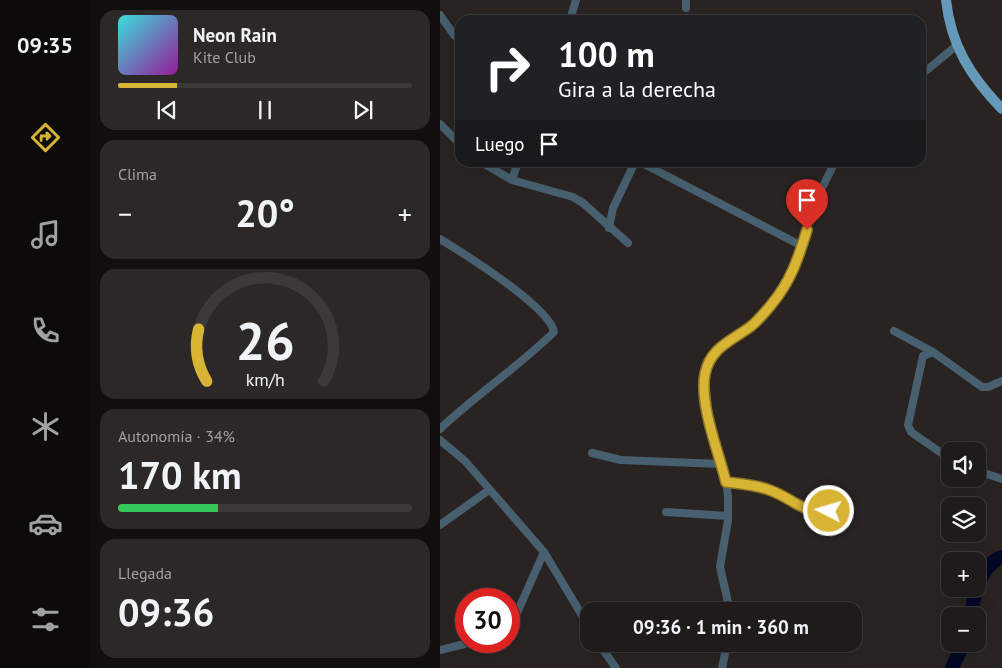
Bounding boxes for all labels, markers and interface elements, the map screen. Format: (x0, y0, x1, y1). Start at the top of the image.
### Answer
text: Neon Rain (193, 23, 277, 47)
text: 09:35 (17, 31, 73, 59)
text: 100 m (558, 31, 655, 77)
icon: right (475, 35, 540, 100)
text: Kite Club (193, 47, 256, 67)
text: Gira a la derecha (558, 75, 716, 103)
icon: previous (153, 96, 181, 124)
icon: pause (251, 96, 279, 124)
icon: next (349, 96, 377, 124)
icon: directions (28, 120, 63, 155)
icon: arrive (535, 130, 563, 158)
text: Luego (475, 132, 525, 156)
text: Clima (118, 164, 157, 184)
pin (786, 179, 828, 230)
icon: arrive (793, 186, 821, 214)
text: 20° (235, 188, 295, 237)
text: − (118, 195, 132, 232)
text: + (398, 195, 412, 232)
icon: music (28, 217, 63, 252)
text: 26 (236, 307, 294, 374)
icon: phone (28, 313, 63, 348)
text: km/h (245, 368, 285, 391)
icon: climate (28, 409, 63, 444)
text: Autonomía · 34% (118, 426, 235, 446)
map controls (941, 442, 986, 652)
button: sound (941, 442, 986, 487)
text: 170 km (118, 450, 242, 499)
position arrow (802, 484, 854, 536)
button: layers (941, 497, 986, 542)
icon: car (28, 506, 63, 541)
button: + (941, 552, 986, 597)
text: Llegada (118, 563, 172, 583)
text: 09:36 (118, 587, 214, 636)
speed limit sign: 30 (455, 588, 520, 653)
icon: filters (28, 602, 63, 637)
button: − (941, 607, 986, 652)
text: 09:36 · 1 min · 360 m (633, 615, 809, 639)

